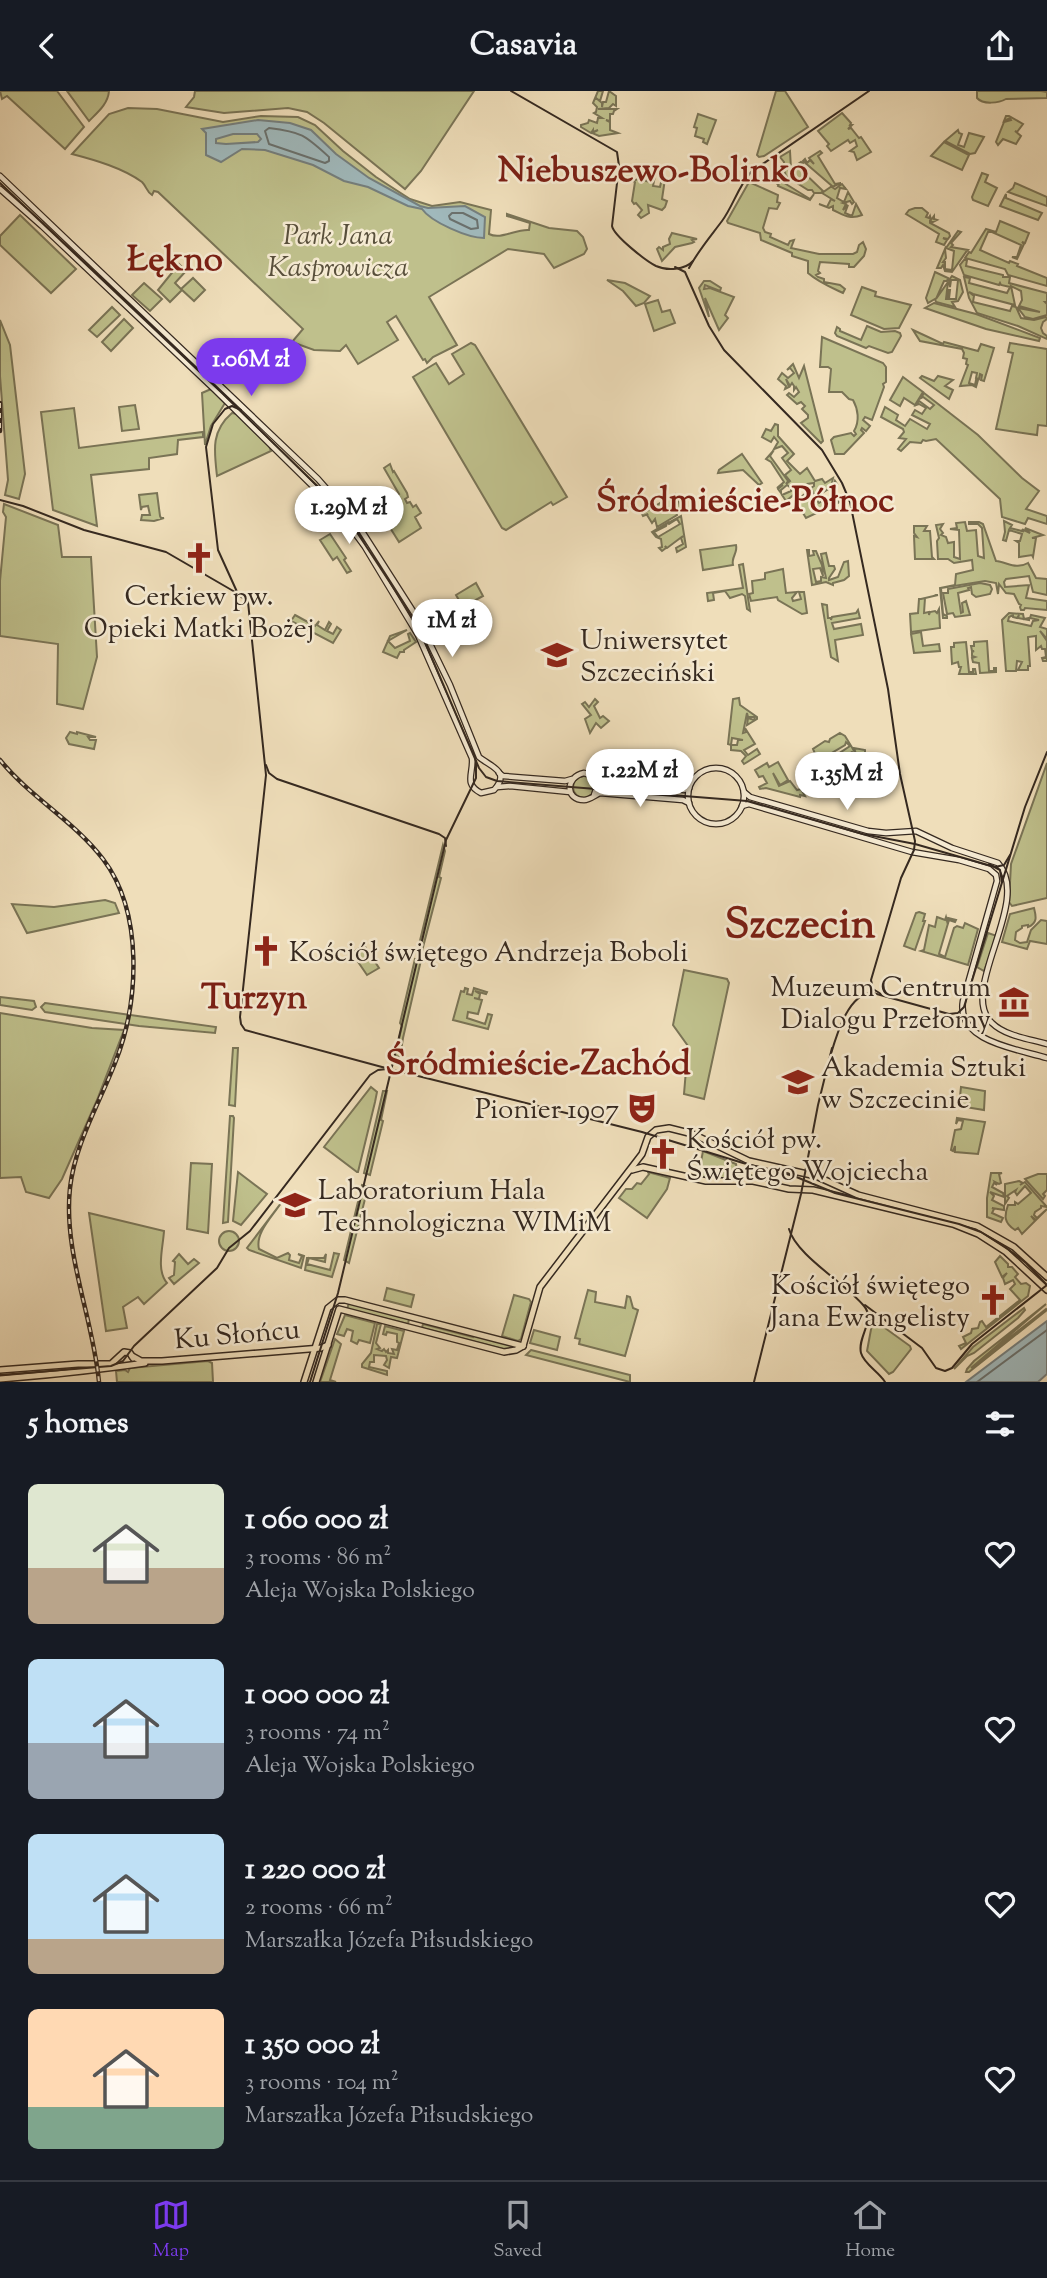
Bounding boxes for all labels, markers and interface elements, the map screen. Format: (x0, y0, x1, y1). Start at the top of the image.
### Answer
text: Casavia (470, 23, 577, 69)
icon: back (28, 27, 66, 65)
icon: share (981, 27, 1019, 65)
district label: Niebuszewo-Bolinko (498, 147, 808, 198)
park label: Park Jana Kasprowicza (268, 217, 408, 289)
district label: Łękno (127, 236, 223, 287)
pin: 1.06M zł (179, 338, 323, 398)
text: 1.06M zł (212, 344, 290, 377)
district label: Śródmieście-Północ (596, 477, 894, 528)
pin: 1.29M zł (277, 487, 421, 546)
text: 1.29M zł (311, 492, 387, 525)
church icon: Cerkiew pw. Opieki Matki Bożej (182, 541, 216, 575)
place label: Cerkiew pw. Opieki Matki Bożej (84, 578, 314, 650)
pin: 1M zł (403, 599, 501, 659)
text: 1M zł (428, 605, 476, 638)
place label: Uniwersytet Szczeciński (580, 622, 728, 694)
school or university icon: Uniwersytet Szczeciński (540, 638, 574, 672)
pin: 1.22M zł (568, 749, 712, 809)
pin: 1.35M zł (775, 753, 919, 812)
text: 1.22M zł (602, 755, 678, 788)
text: 1.35M zł (811, 758, 883, 791)
district label: Szczecin (724, 897, 876, 957)
church icon: Kościół świętego Andrzeja Boboli (249, 934, 283, 968)
place label: Kościół świętego Andrzeja Boboli (289, 934, 688, 974)
place label: Muzeum Centrum Dialogu Przełomy (770, 969, 991, 1041)
district label: Turzyn (201, 974, 307, 1025)
museum icon: Muzeum Centrum Dialogu Przełomy (997, 985, 1031, 1019)
district label: Śródmieście-Zachód (385, 1040, 691, 1091)
place label: Akademia Sztuki w Szczecinie (821, 1049, 1026, 1121)
school or university icon: Akademia Sztuki w Szczecinie (781, 1065, 815, 1099)
place label: Pionier 1907 (475, 1091, 619, 1131)
theatre icon: Pionier 1907 (625, 1091, 659, 1125)
place label: Kościół pw. Świętego Wojciecha (686, 1121, 929, 1193)
church icon: Kościół pw. Świętego Wojciecha (646, 1137, 680, 1171)
place label: Laboratorium Hala Technologiczna WIMiM (318, 1172, 612, 1244)
school or university icon: Laboratorium Hala Technologiczna WIMiM (278, 1188, 312, 1222)
place label: Kościół świętego Jana Ewangelisty (768, 1267, 970, 1339)
church icon: Kościół świętego Jana Ewangelisty (976, 1283, 1010, 1317)
street label: Ku Słońcu (173, 1311, 302, 1361)
text: 5 homes (28, 1403, 129, 1446)
icon: filters (981, 1405, 1019, 1443)
text: 1 060 000 zł (245, 1499, 388, 1542)
icon: home (84, 1512, 168, 1596)
icon: heart (981, 1535, 1019, 1573)
text: 3 rooms · 86 m² (245, 1542, 391, 1575)
text: Aleja Wojska Polskiego (245, 1575, 475, 1608)
text: 1 000 000 zł (245, 1674, 389, 1717)
icon: home (84, 1687, 168, 1771)
icon: heart (981, 1710, 1019, 1748)
text: 3 rooms · 74 m² (245, 1717, 390, 1750)
text: Aleja Wojska Polskiego (245, 1750, 475, 1783)
text: 1 220 000 zł (245, 1849, 386, 1892)
icon: home (84, 1862, 168, 1946)
icon: heart (981, 1885, 1019, 1923)
text: 2 rooms · 66 m² (245, 1892, 393, 1925)
text: Marszałka Józefa Piłsudskiego (245, 1925, 533, 1958)
text: 1 350 000 zł (245, 2024, 380, 2067)
icon: home (84, 2037, 168, 2121)
icon: heart (981, 2060, 1019, 2098)
text: 3 rooms · 104 m² (245, 2067, 399, 2100)
text: Marszałka Józefa Piłsudskiego (245, 2100, 533, 2133)
tab: Map (152, 2196, 190, 2265)
tab: Saved (493, 2196, 542, 2265)
tab: Home (845, 2196, 895, 2265)

